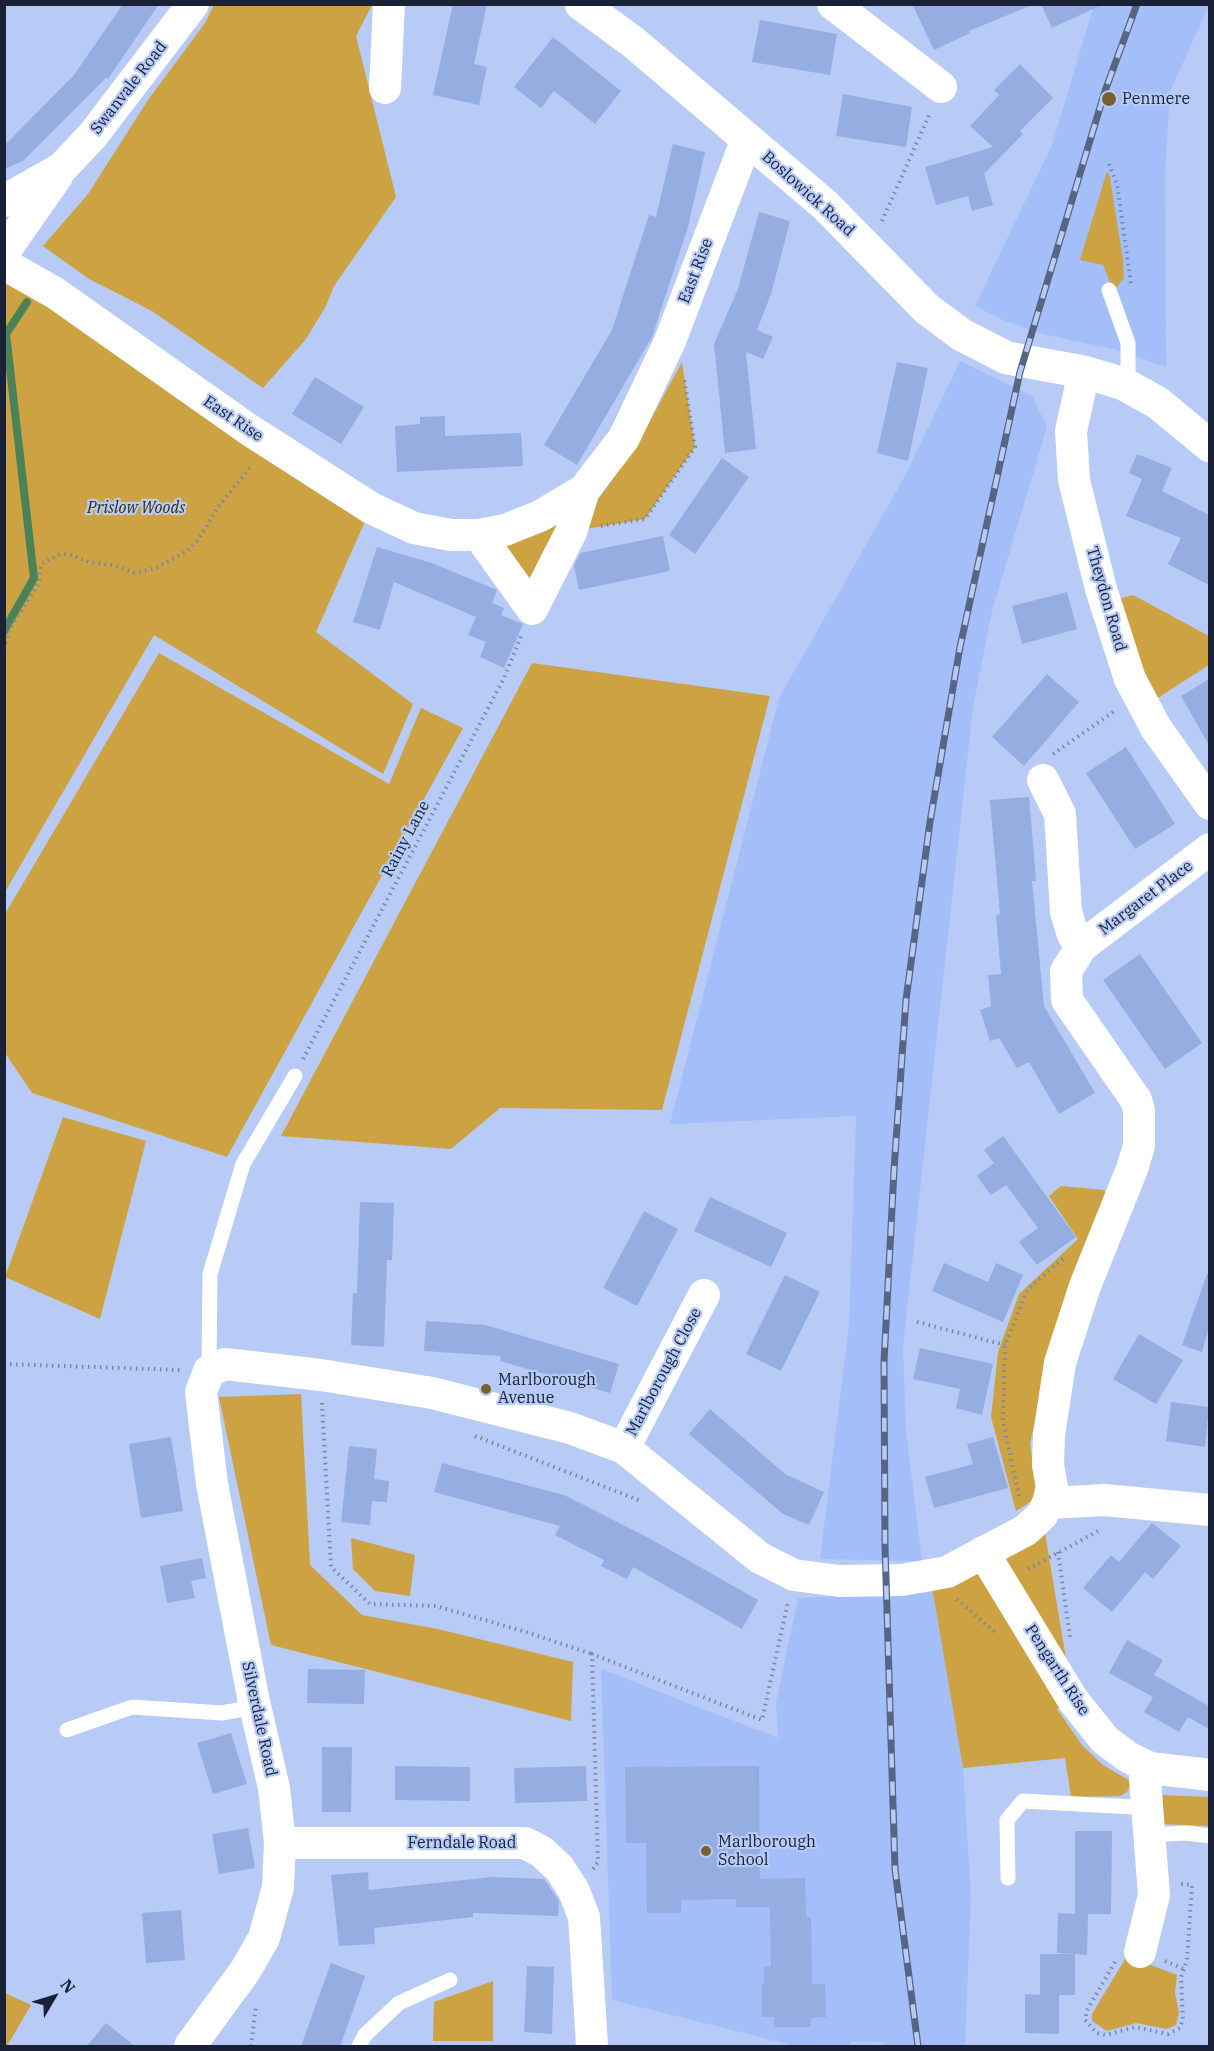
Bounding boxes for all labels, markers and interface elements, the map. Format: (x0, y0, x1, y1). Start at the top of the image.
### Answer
street label: Swanvale Road (87, 38, 171, 138)
place label: Penmere (1122, 89, 1190, 109)
marker: Penmere (1100, 90, 1118, 108)
street label: Boslowick Road (758, 147, 858, 241)
street label: East Rise (675, 236, 717, 306)
street label: East Rise (199, 392, 267, 446)
park label: Prislow Woods (87, 498, 185, 518)
street label: Theydon Road (1082, 544, 1130, 654)
street label: Rainy Lane (378, 797, 434, 881)
street label: Margaret Place (1095, 857, 1197, 939)
street label: Marlborough Close (622, 1305, 706, 1439)
place label: Marlborough Avenue (498, 1370, 596, 1408)
marker: Marlborough Avenue (479, 1382, 493, 1396)
street label: Pengarth Rise (1020, 1621, 1094, 1719)
street label: Silverdale Road (237, 1660, 281, 1778)
place label: Marlborough School (718, 1832, 816, 1870)
street label: Ferndale Road (408, 1833, 516, 1853)
marker: Marlborough School (699, 1844, 713, 1858)
north arrow (24, 1967, 84, 2027)
text: N (56, 1975, 80, 1997)

